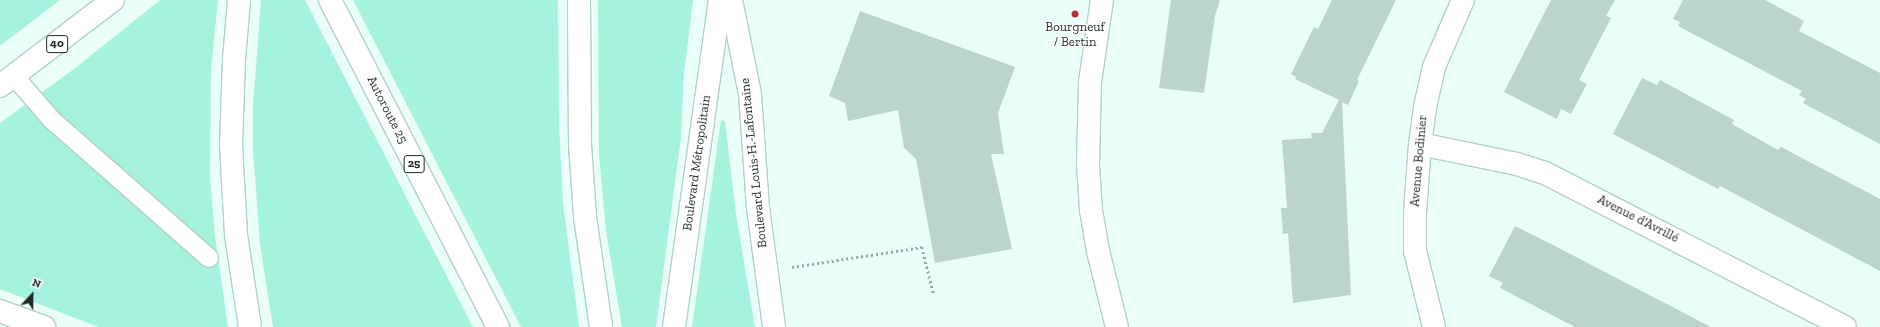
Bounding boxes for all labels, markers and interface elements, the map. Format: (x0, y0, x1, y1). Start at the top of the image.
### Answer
marker: Bourgneuf / Bertin (1070, 9, 1080, 19)
place label: Bourgneuf / Bertin (1045, 20, 1105, 51)
road number: 40 (46, 34, 68, 54)
street label: Autoroute 25 (363, 74, 411, 146)
street label: Boulevard Louis-H.-Lafontaine (737, 77, 771, 249)
street label: Boulevard Métropolitain (680, 94, 714, 232)
street label: Avenue Bodinier (1407, 114, 1431, 208)
road number: 25 (403, 154, 425, 174)
street label: Avenue d'Avrillé (1595, 192, 1681, 246)
north arrow (12, 275, 52, 315)
text: N (30, 276, 43, 291)

